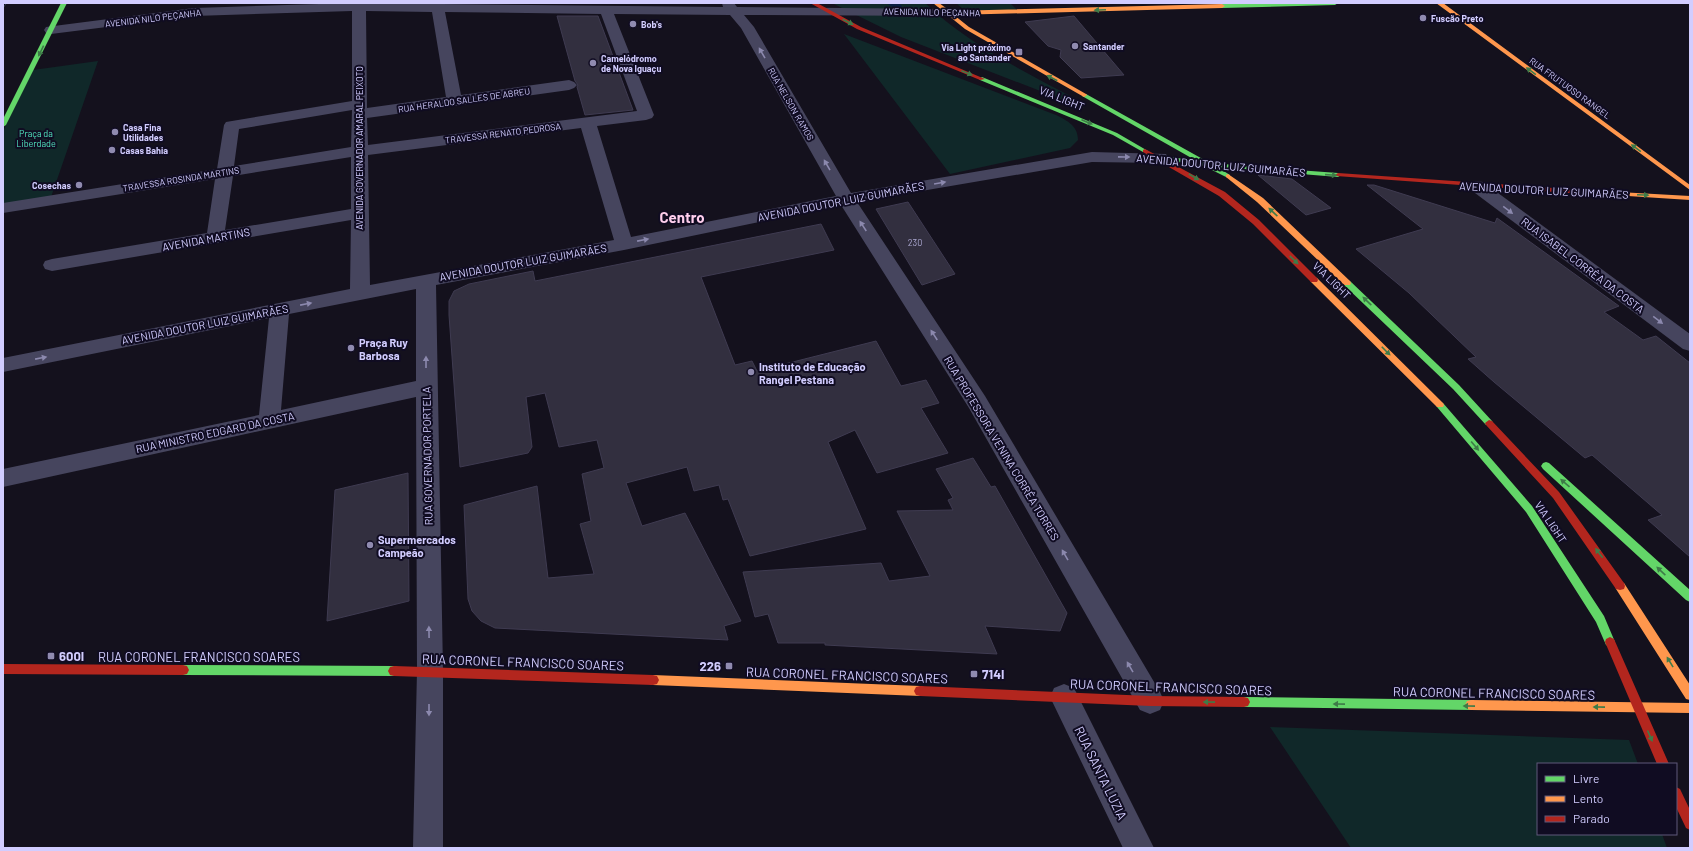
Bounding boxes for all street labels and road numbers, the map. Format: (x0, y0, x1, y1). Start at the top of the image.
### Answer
street label: AVENIDA NILO PEÇANHA (884, 6, 981, 18)
street label: AVENIDA NILO PEÇANHA (104, 7, 202, 29)
street label: RUA FRUTUOSO RANGEL (1527, 55, 1613, 121)
street label: AVENIDA GOVERNADOR AMARAL PEIXOTO (354, 66, 365, 230)
street label: RUA NELSON RAMOS (766, 66, 816, 142)
street label: VIA LIGHT (1038, 83, 1086, 113)
street label: RUA HERALDO SALLES DE ABREU (397, 85, 531, 115)
street label: TRAVESSA RENATO PEDROSA (444, 120, 562, 146)
street label: AVENIDA DOUTOR LUIZ GUIMARÃES (1136, 151, 1306, 179)
street label: TRAVESSA ROSINDA MARTINS (122, 164, 240, 194)
street label: AVENIDA DOUTOR LUIZ GUIMARÃES (756, 178, 926, 224)
street label: AVENIDA DOUTOR LUIZ GUIMARÃES (1459, 179, 1629, 201)
street label: RUA ISABEL CORRÊA DA COSTA (1519, 214, 1647, 316)
street label: AVENIDA MARTINS (161, 225, 251, 253)
street label: AVENIDA DOUTOR LUIZ GUIMARÃES (438, 241, 608, 283)
street label: VIA LIGHT (1310, 259, 1354, 301)
street label: AVENIDA DOUTOR LUIZ GUIMARÃES (120, 301, 290, 347)
street label: RUA PROFESSORA VENINA CORRÊA TORRES (942, 354, 1062, 542)
street label: RUA GOVERNADOR PORTELA (419, 386, 435, 526)
street label: RUA MINISTRO EDGARD DA COSTA (134, 409, 296, 455)
street label: VIA LIGHT (1532, 499, 1570, 545)
street label: RUA CORONEL FRANCISCO SOARES (98, 649, 300, 665)
street label: RUA CORONEL FRANCISCO SOARES (422, 650, 624, 674)
street label: RUA CORONEL FRANCISCO SOARES (746, 663, 948, 687)
street label: RUA CORONEL FRANCISCO SOARES (1070, 675, 1272, 699)
street label: RUA CORONEL FRANCISCO SOARES (1393, 683, 1595, 703)
street label: RUA SANTA LUZIA (1071, 723, 1131, 823)

